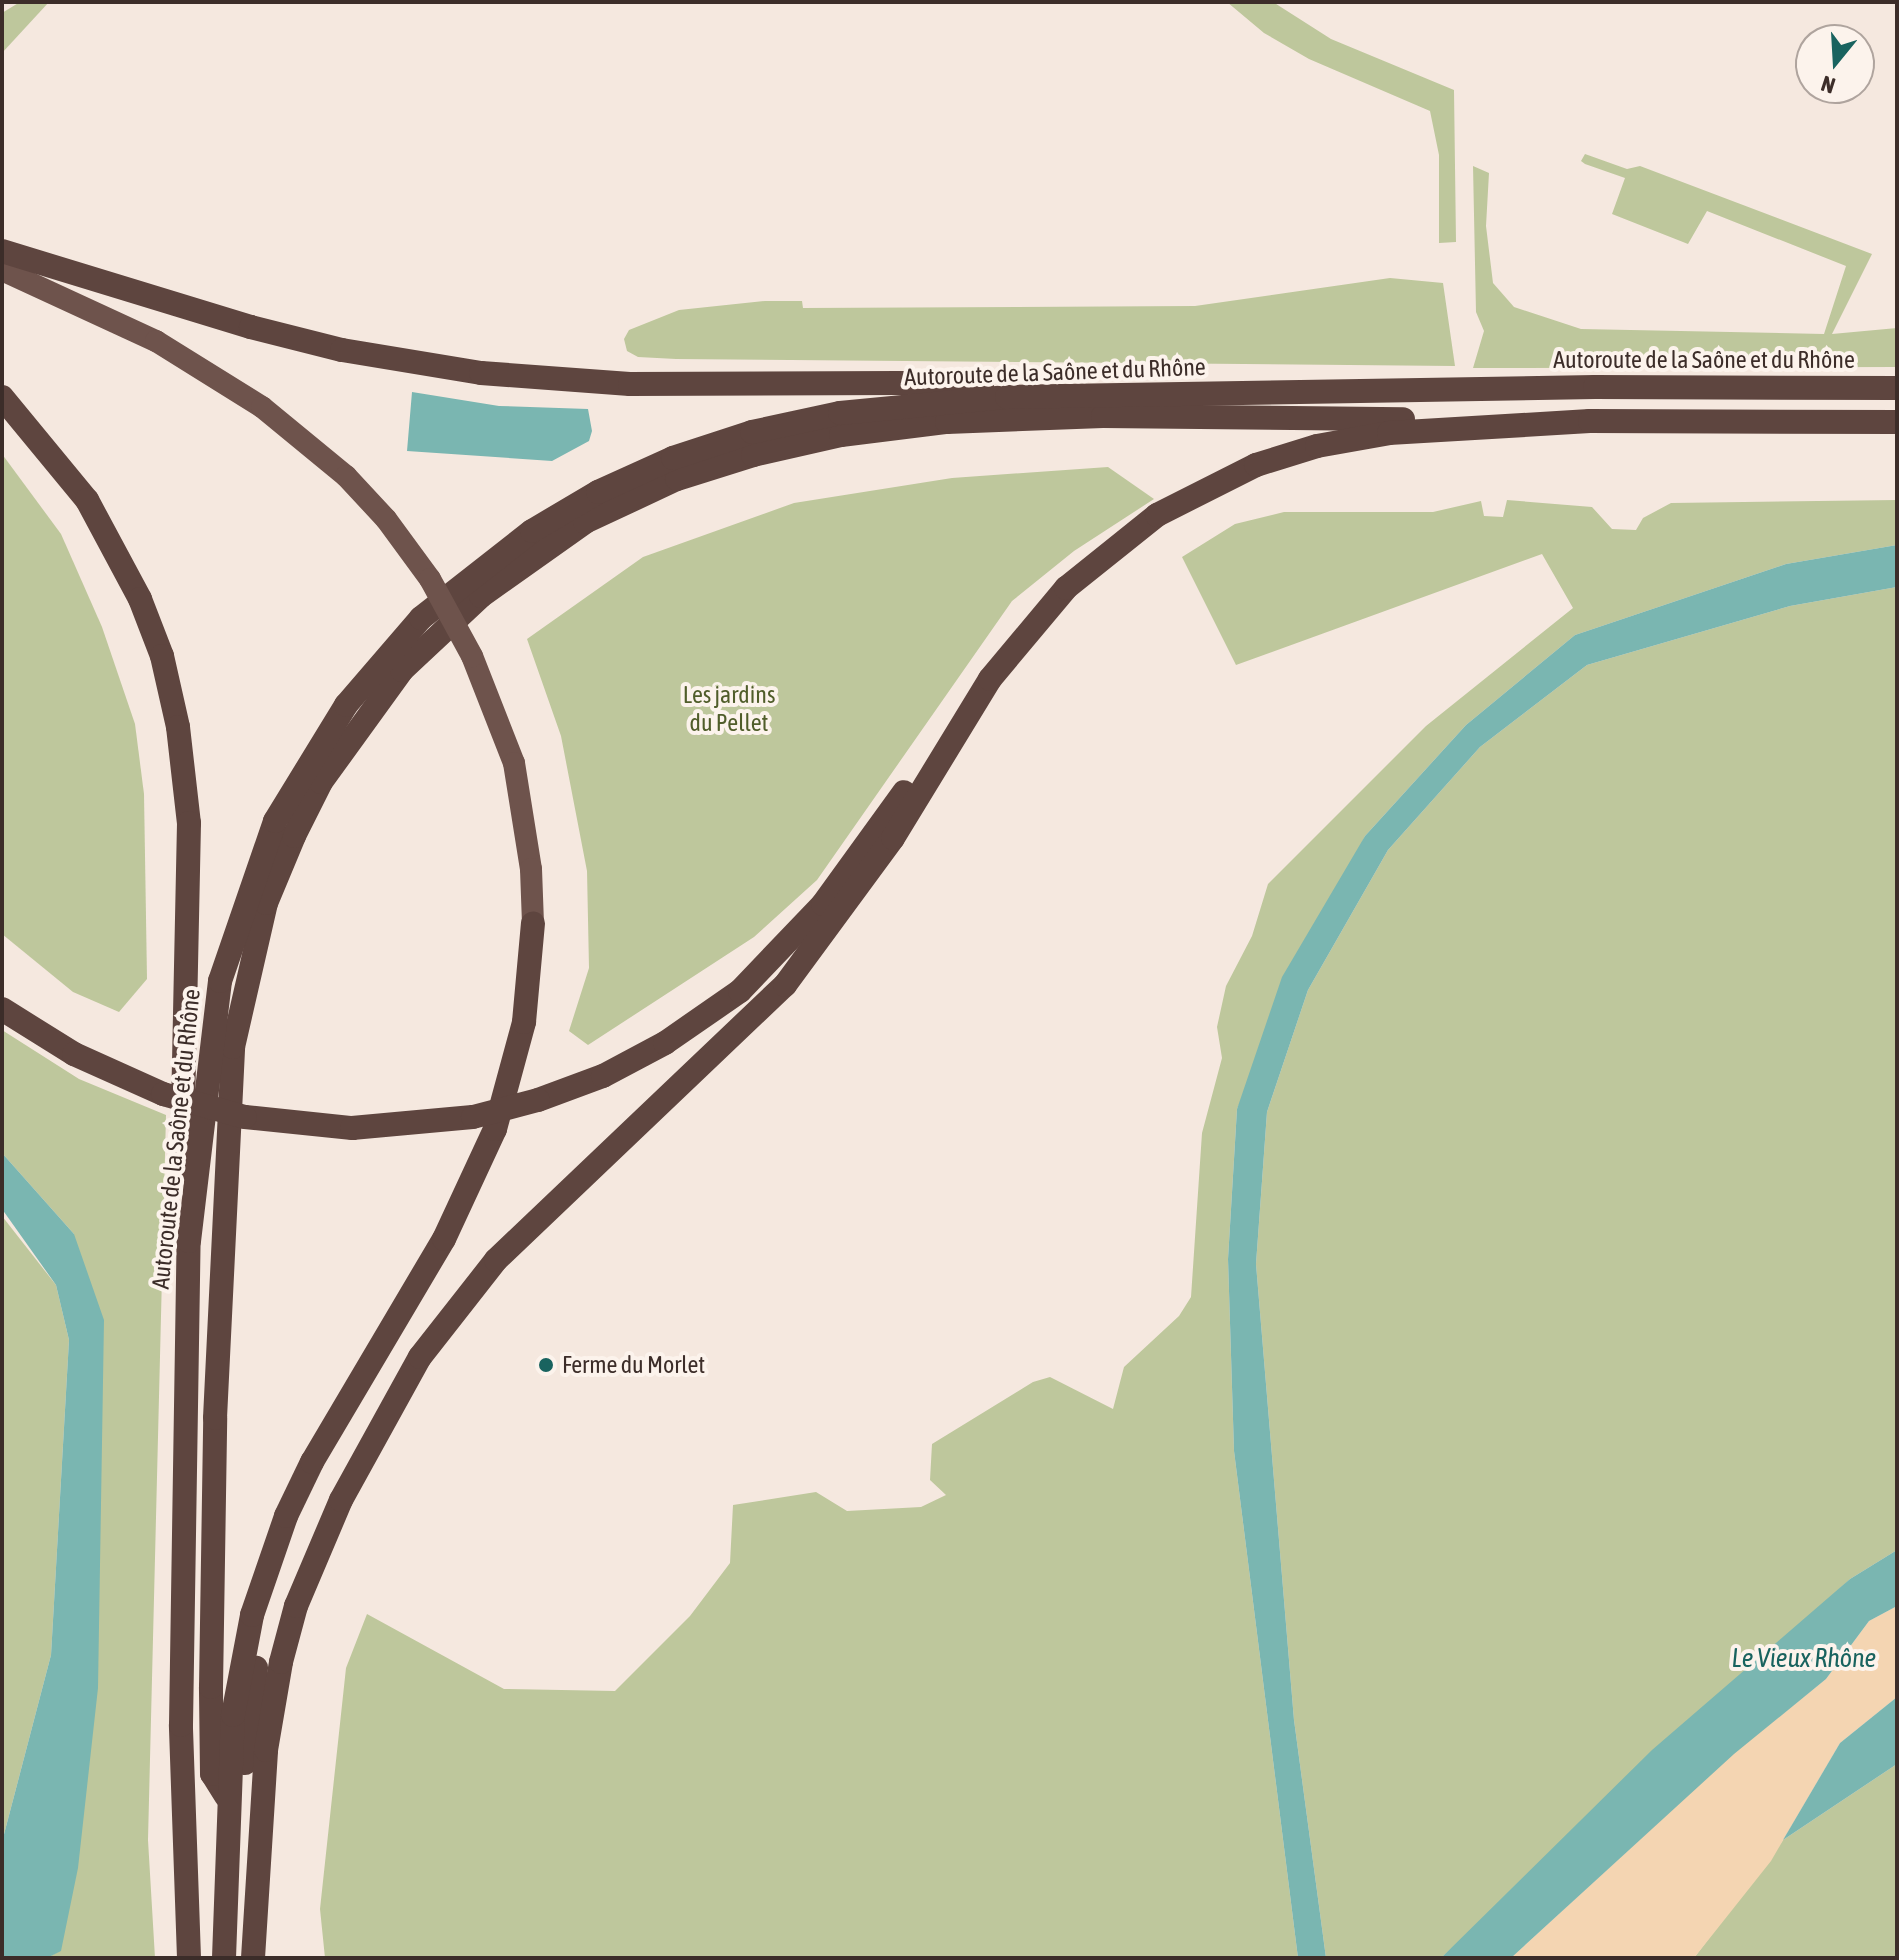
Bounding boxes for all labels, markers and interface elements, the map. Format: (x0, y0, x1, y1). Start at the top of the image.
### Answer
north arrow (1795, 24, 1875, 104)
text: N (1818, 71, 1838, 99)
street label: Autoroute de la Saône et du Rhône (1553, 346, 1855, 374)
street label: Autoroute de la Saône et du Rhône (904, 352, 1206, 392)
park label: Les jardins du Pellet (683, 681, 775, 737)
street label: Autoroute de la Saône et du Rhône (146, 988, 206, 1290)
place label: Ferme du Morlet (562, 1351, 705, 1379)
marker: Ferme du Morlet (537, 1356, 555, 1374)
water label: Le Vieux Rhône (1732, 1643, 1876, 1675)

